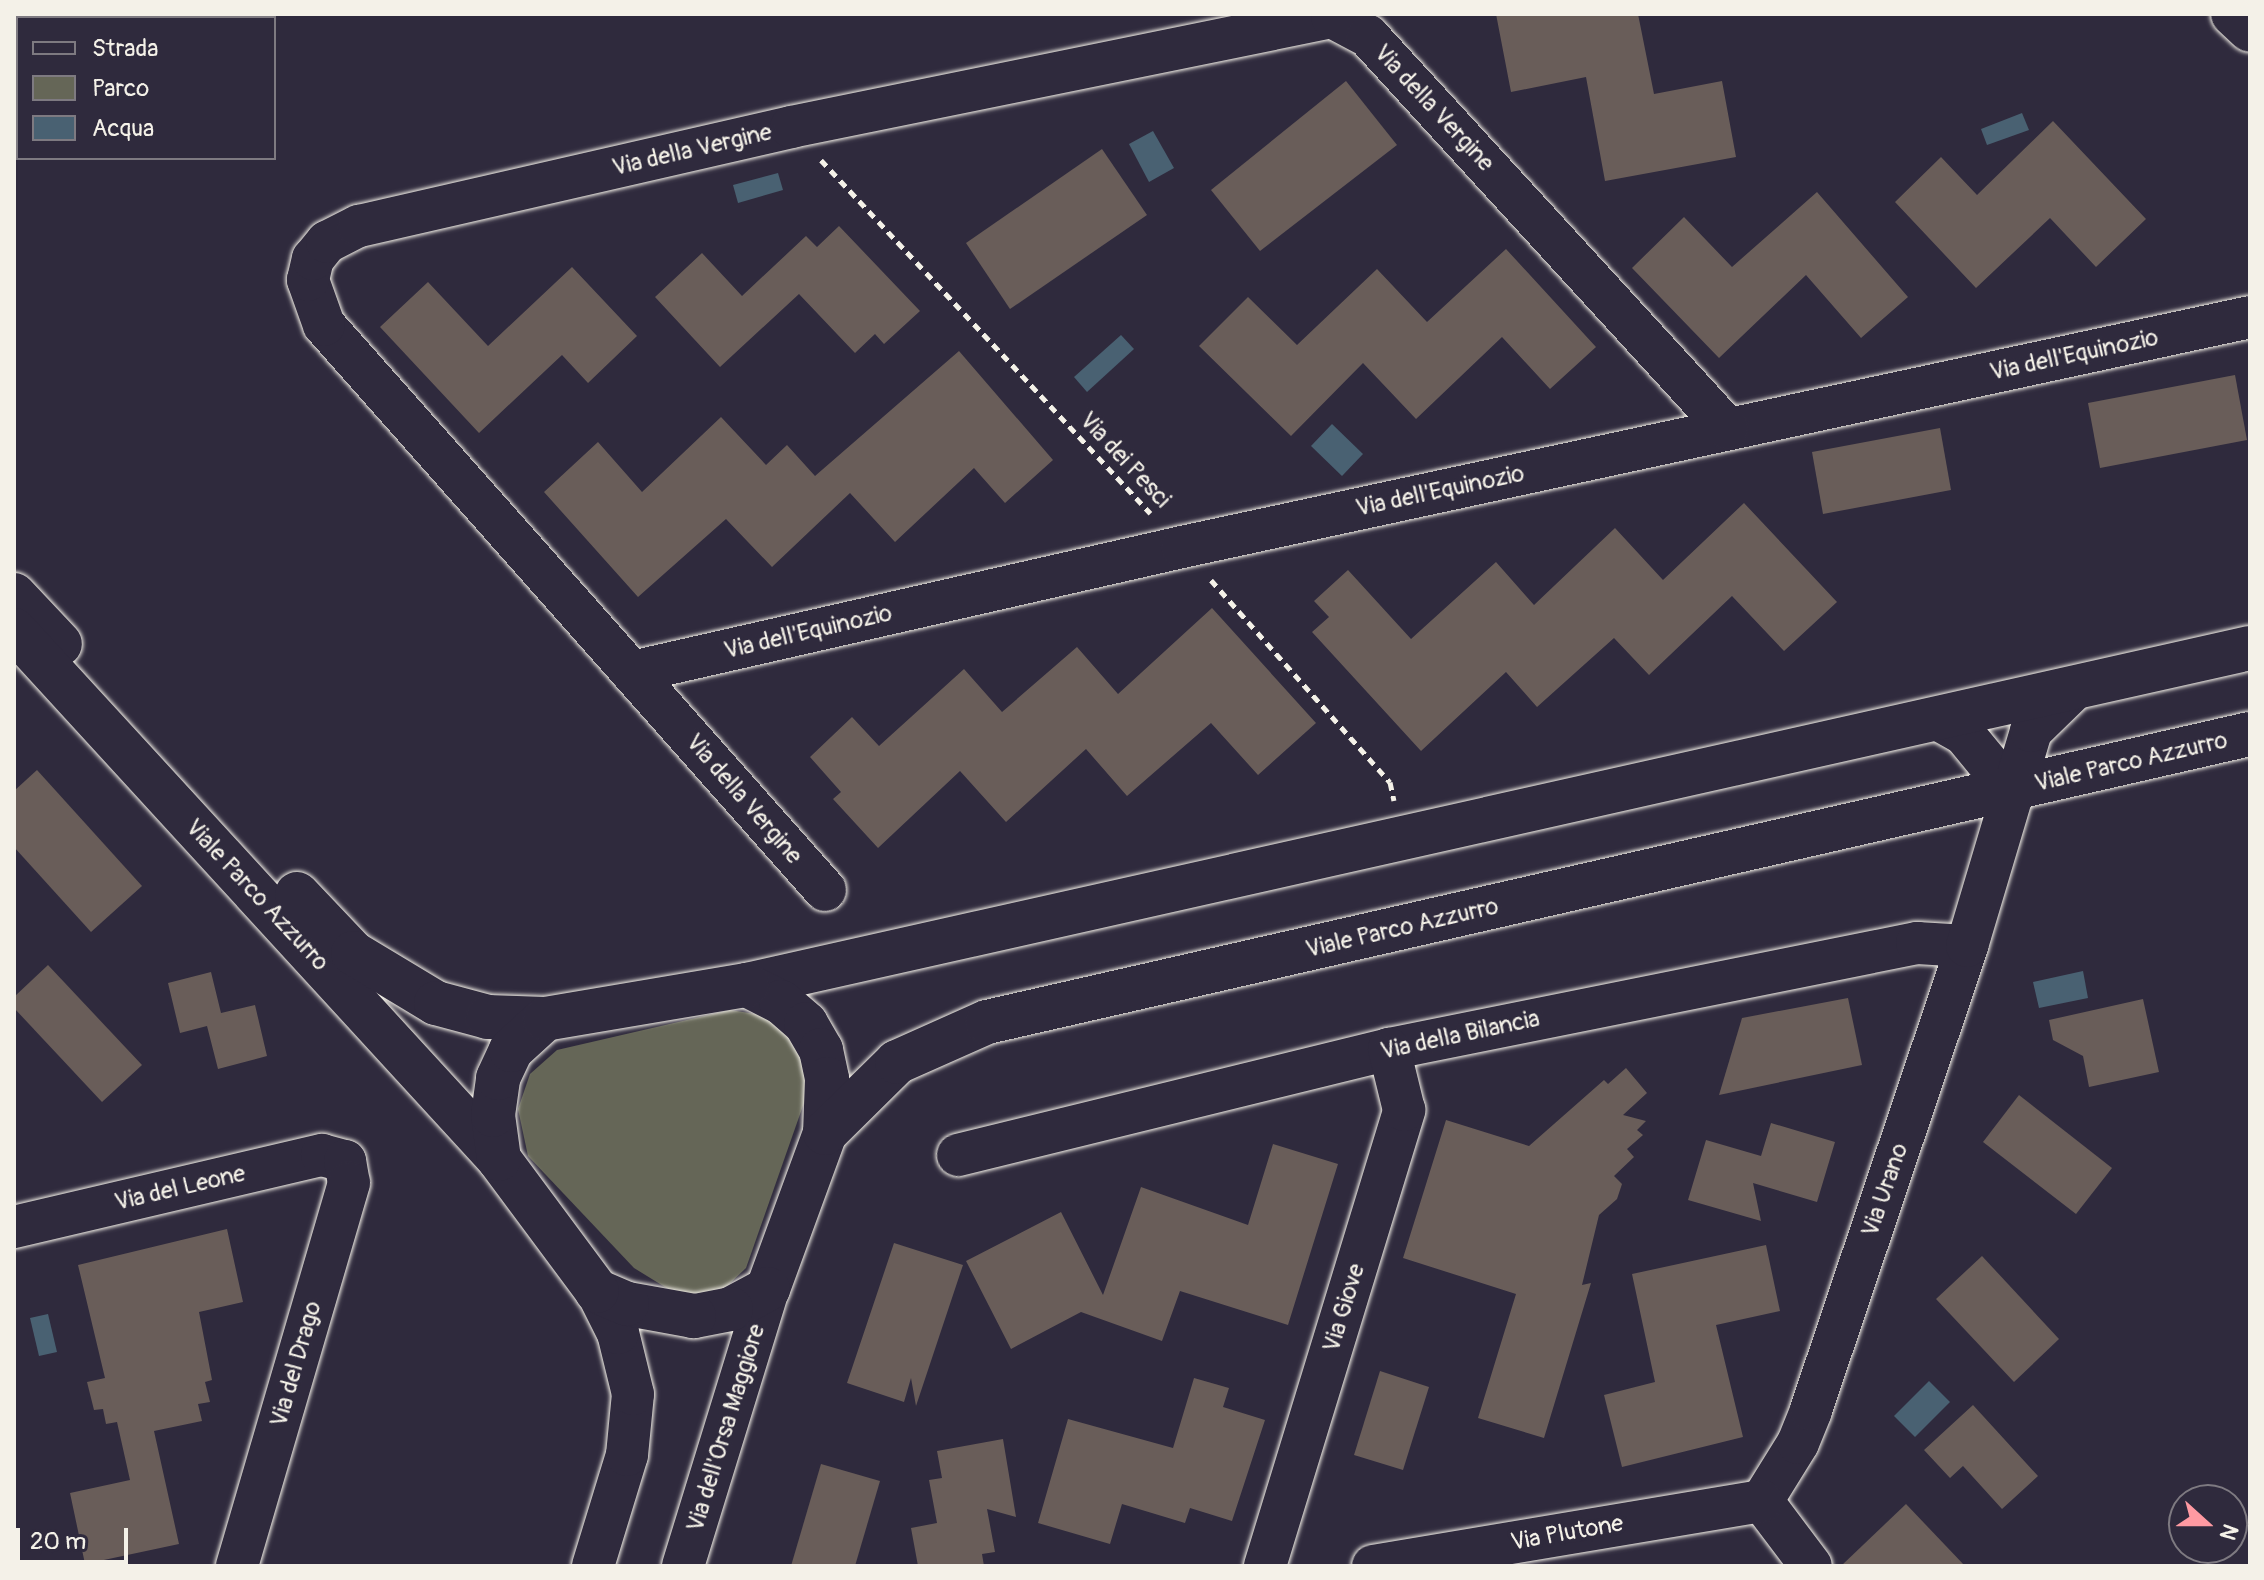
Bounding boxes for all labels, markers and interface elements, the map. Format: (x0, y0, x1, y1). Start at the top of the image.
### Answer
legend (16, 16, 276, 160)
text: Strada (92, 34, 158, 63)
street label: Via della Vergine (1368, 39, 1500, 177)
text: Parco (92, 74, 149, 103)
text: Acqua (92, 114, 154, 143)
street label: Via della Vergine (609, 118, 775, 182)
street label: Via dell'Equinozio (1987, 323, 2161, 387)
street label: Via dei Pesci (1073, 406, 1177, 514)
street label: Via dell'Equinozio (1353, 459, 1527, 523)
street label: Via dell'Equinozio (721, 599, 895, 665)
street label: Viale Parco Azzurro (2032, 726, 2230, 798)
street label: Via della Vergine (680, 728, 808, 870)
street label: Viale Parco Azzurro (179, 813, 335, 977)
street label: Viale Parco Azzurro (1303, 892, 1501, 964)
street label: Via della Bilancia (1378, 1004, 1542, 1066)
street label: Via Urano (1856, 1140, 1914, 1240)
street label: Via del Leone (112, 1159, 248, 1217)
street label: Via Giove (1317, 1260, 1371, 1356)
street label: Via del Drago (264, 1298, 328, 1430)
street label: Via dell'Orsa Maggiore (681, 1321, 771, 1535)
north arrow (2168, 1484, 2248, 1564)
street label: Via Plutone (1508, 1509, 1626, 1557)
scale bar (20, 1512, 132, 1562)
text: N (2213, 1520, 2244, 1544)
text: 20 m (30, 1527, 86, 1556)

